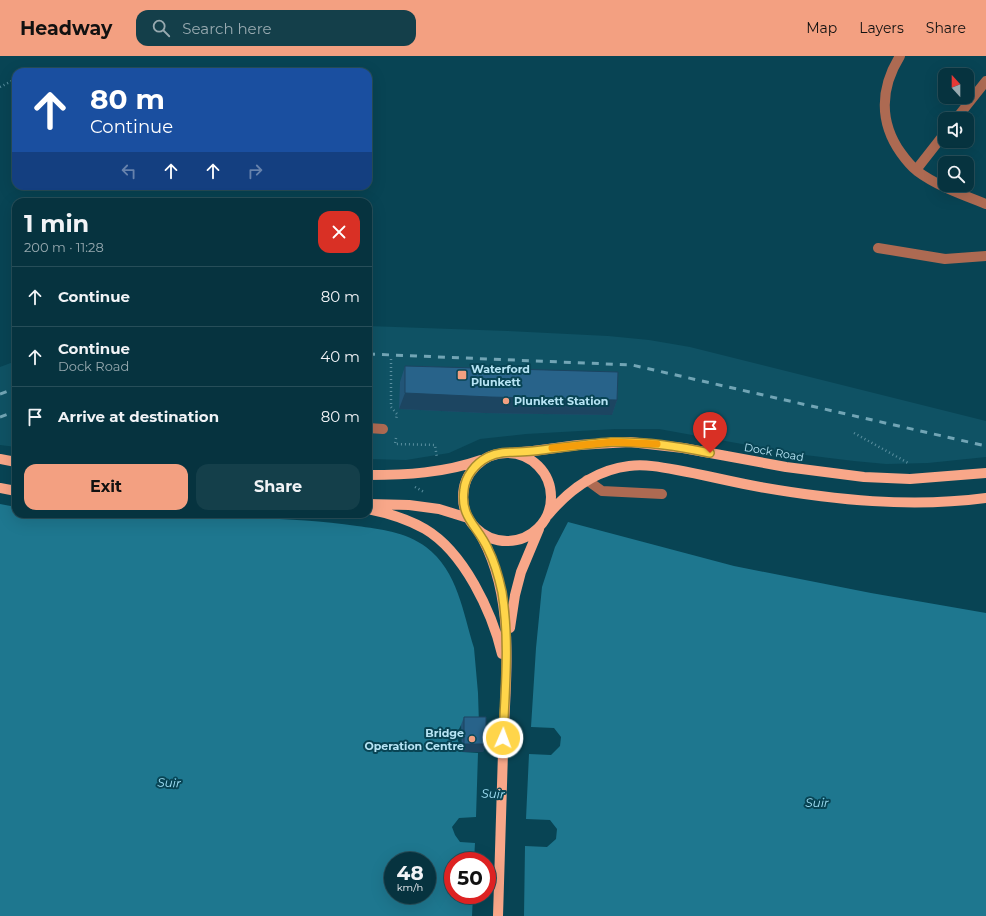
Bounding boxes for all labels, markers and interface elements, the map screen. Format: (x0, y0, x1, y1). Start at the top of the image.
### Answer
search box (136, 10, 416, 46)
text: Headway (20, 17, 112, 40)
icon: search (150, 17, 172, 39)
text: Search here (182, 19, 272, 38)
text: Map (806, 19, 837, 37)
text: Layers (859, 19, 904, 37)
text: Share (926, 19, 966, 37)
north arrow (938, 68, 974, 104)
map controls (938, 68, 974, 192)
text: 80 m (90, 82, 165, 116)
icon: ahead (24, 84, 76, 136)
button: sound (938, 112, 974, 148)
text: Continue (90, 116, 173, 138)
button: search (938, 156, 974, 192)
icon: left (118, 160, 140, 182)
icon: ahead (160, 160, 182, 182)
icon: ahead (202, 160, 224, 182)
icon: right (244, 160, 266, 182)
text: 1 min (24, 209, 89, 238)
button: close (318, 211, 360, 253)
text: 200 m · 11:28 (24, 239, 104, 255)
icon: ahead (24, 286, 46, 308)
text: Continue (58, 287, 130, 306)
text: 80 m (321, 287, 360, 306)
text: Continue (58, 339, 130, 358)
icon: ahead (24, 346, 46, 368)
text: 40 m (320, 347, 360, 366)
text: Dock Road (58, 358, 129, 374)
place label: Waterford Plunkett (471, 362, 530, 389)
marker: Waterford Plunkett (456, 369, 468, 381)
place label: Plunkett Station (514, 394, 608, 408)
marker: Plunkett Station (501, 396, 511, 406)
icon: arrive (24, 406, 46, 428)
text: Arrive at destination (58, 407, 219, 426)
text: 80 m (321, 407, 360, 426)
pin (693, 412, 727, 453)
icon: arrive (699, 418, 721, 440)
street label: Dock Road (743, 440, 805, 464)
button: Exit (24, 464, 188, 510)
button: Share (196, 464, 360, 510)
position arrow (482, 717, 524, 759)
place label: Bridge Operation Centre (364, 726, 464, 753)
marker: Bridge Operation Centre (467, 734, 477, 744)
water label: Suir (157, 775, 181, 790)
water label: Suir (481, 786, 505, 801)
water label: Suir (805, 795, 829, 810)
speed limit sign: 50 (444, 852, 496, 904)
text: 48 (396, 861, 424, 885)
text: km/h (397, 881, 423, 894)

